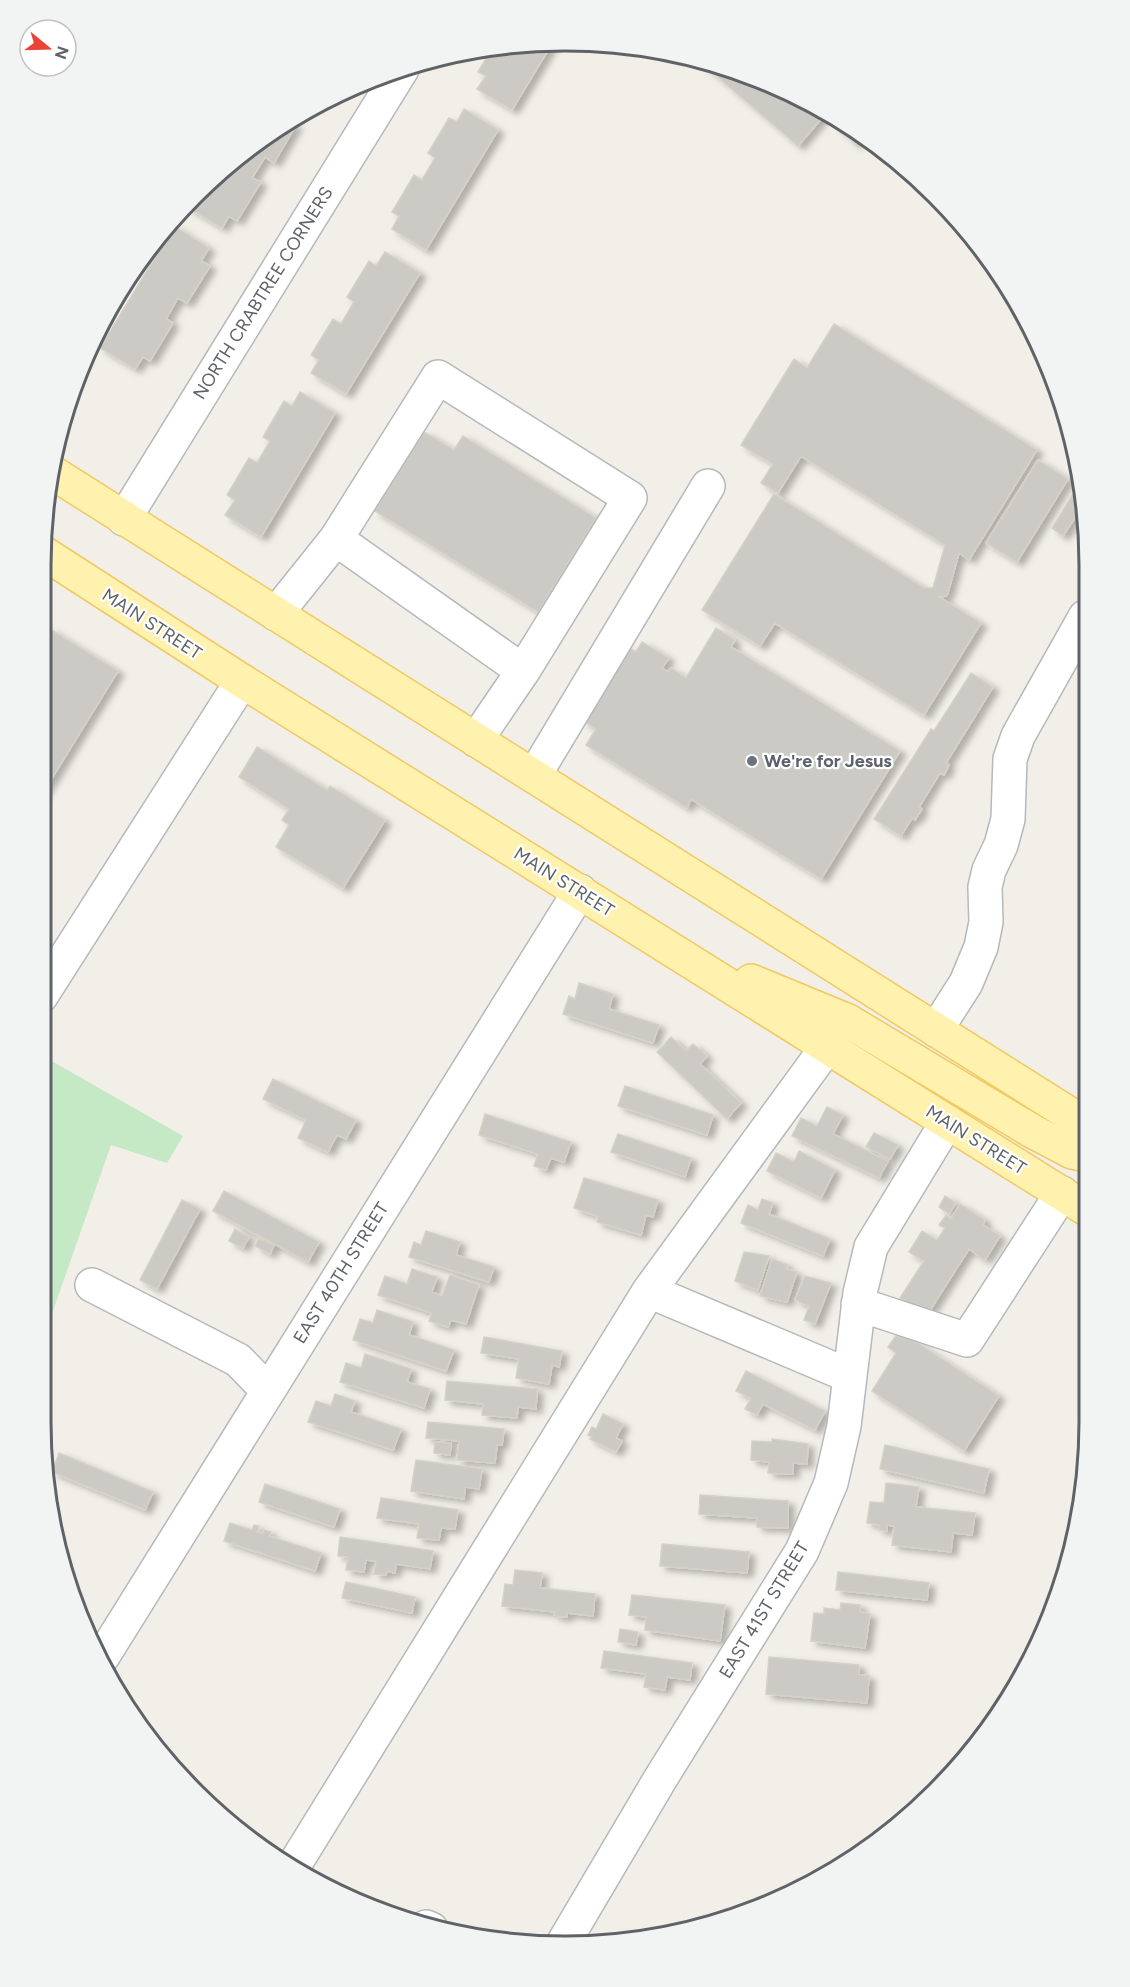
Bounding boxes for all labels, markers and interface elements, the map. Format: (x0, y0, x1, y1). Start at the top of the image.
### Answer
north arrow (18, 18, 78, 78)
text: N (51, 44, 73, 62)
street label: NORTH CRABTREE CORNERS (188, 183, 338, 403)
street label: MAIN STREET (98, 584, 206, 664)
place label: We're for Jesus (764, 750, 892, 772)
marker: We're for Jesus (745, 754, 759, 768)
street label: MAIN STREET (510, 842, 618, 922)
street label: MAIN STREET (922, 1100, 1030, 1180)
street label: EAST 40TH STREET (289, 1198, 393, 1348)
street label: EAST 41ST STREET (714, 1537, 814, 1682)

